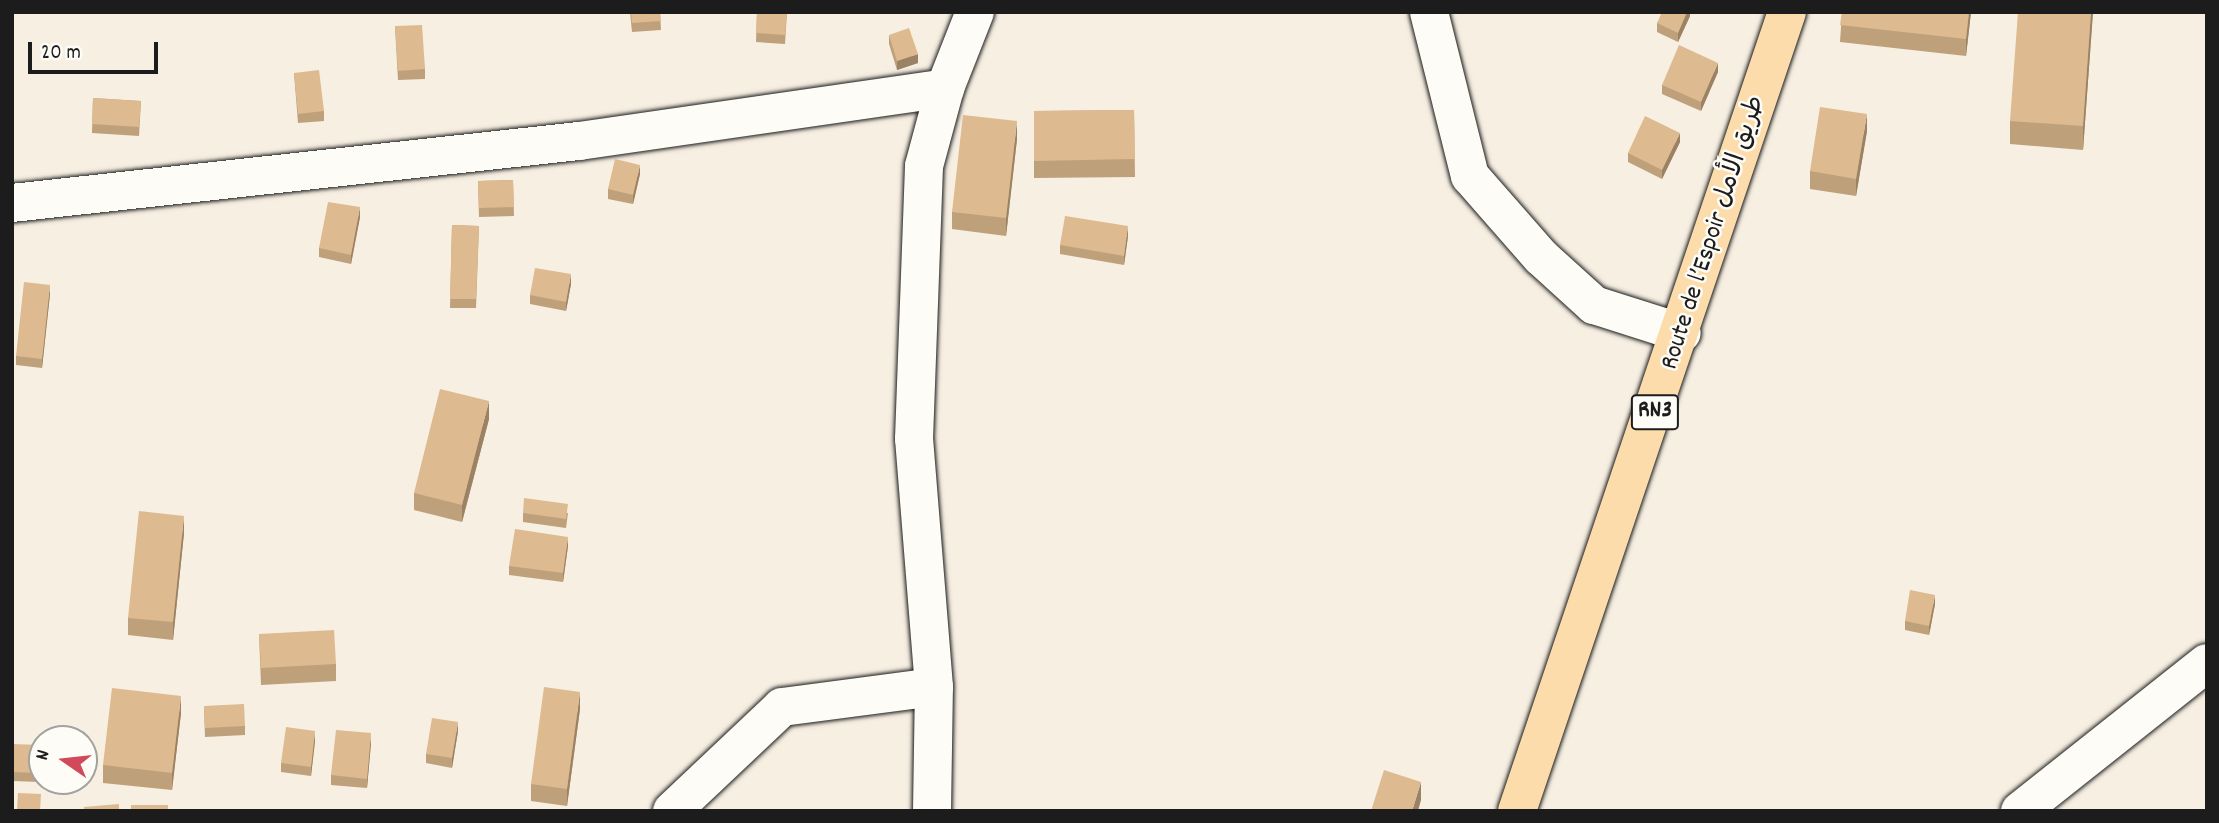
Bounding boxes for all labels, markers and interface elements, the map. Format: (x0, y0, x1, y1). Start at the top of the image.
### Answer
scale bar (32, 28, 161, 72)
text: 20 m (41, 39, 81, 69)
street label: Route de l’Espoir طريق الأمل (1655, 92, 1773, 374)
road number: RN3 (1630, 391, 1680, 432)
north arrow (28, 725, 98, 795)
text: N (30, 747, 58, 763)

